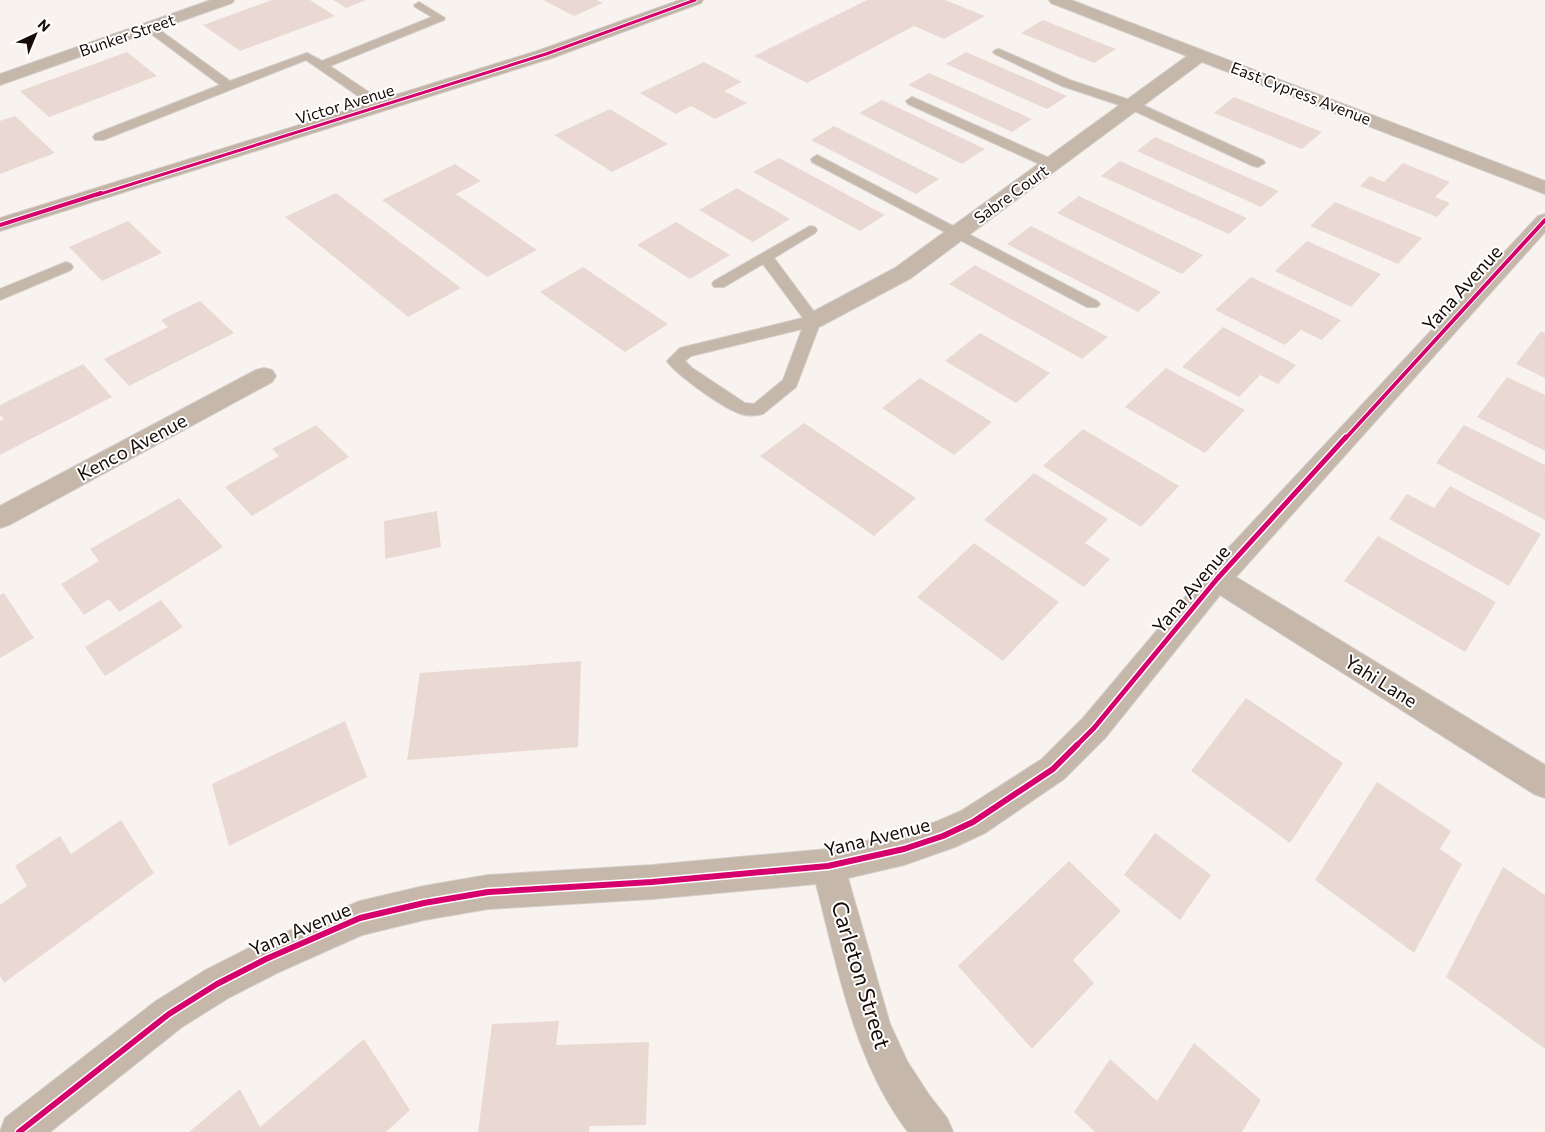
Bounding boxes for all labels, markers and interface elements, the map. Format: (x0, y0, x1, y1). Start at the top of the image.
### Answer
street label: Bunker Street (77, 9, 178, 60)
north arrow (10, 10, 60, 60)
text: N (35, 16, 54, 35)
street label: East Cypress Avenue (1228, 57, 1374, 128)
street label: Victor Avenue (293, 80, 396, 127)
street label: Sabre Court (970, 160, 1052, 227)
street label: Yana Avenue (1417, 240, 1506, 336)
street label: Kenco Avenue (73, 408, 190, 485)
street label: Yana Avenue (1147, 540, 1234, 638)
street label: Yahi Lane (1341, 649, 1422, 712)
street label: Yana Avenue (822, 812, 932, 861)
street label: Yana Avenue (245, 897, 354, 960)
street label: Carleton Street (826, 898, 897, 1052)

